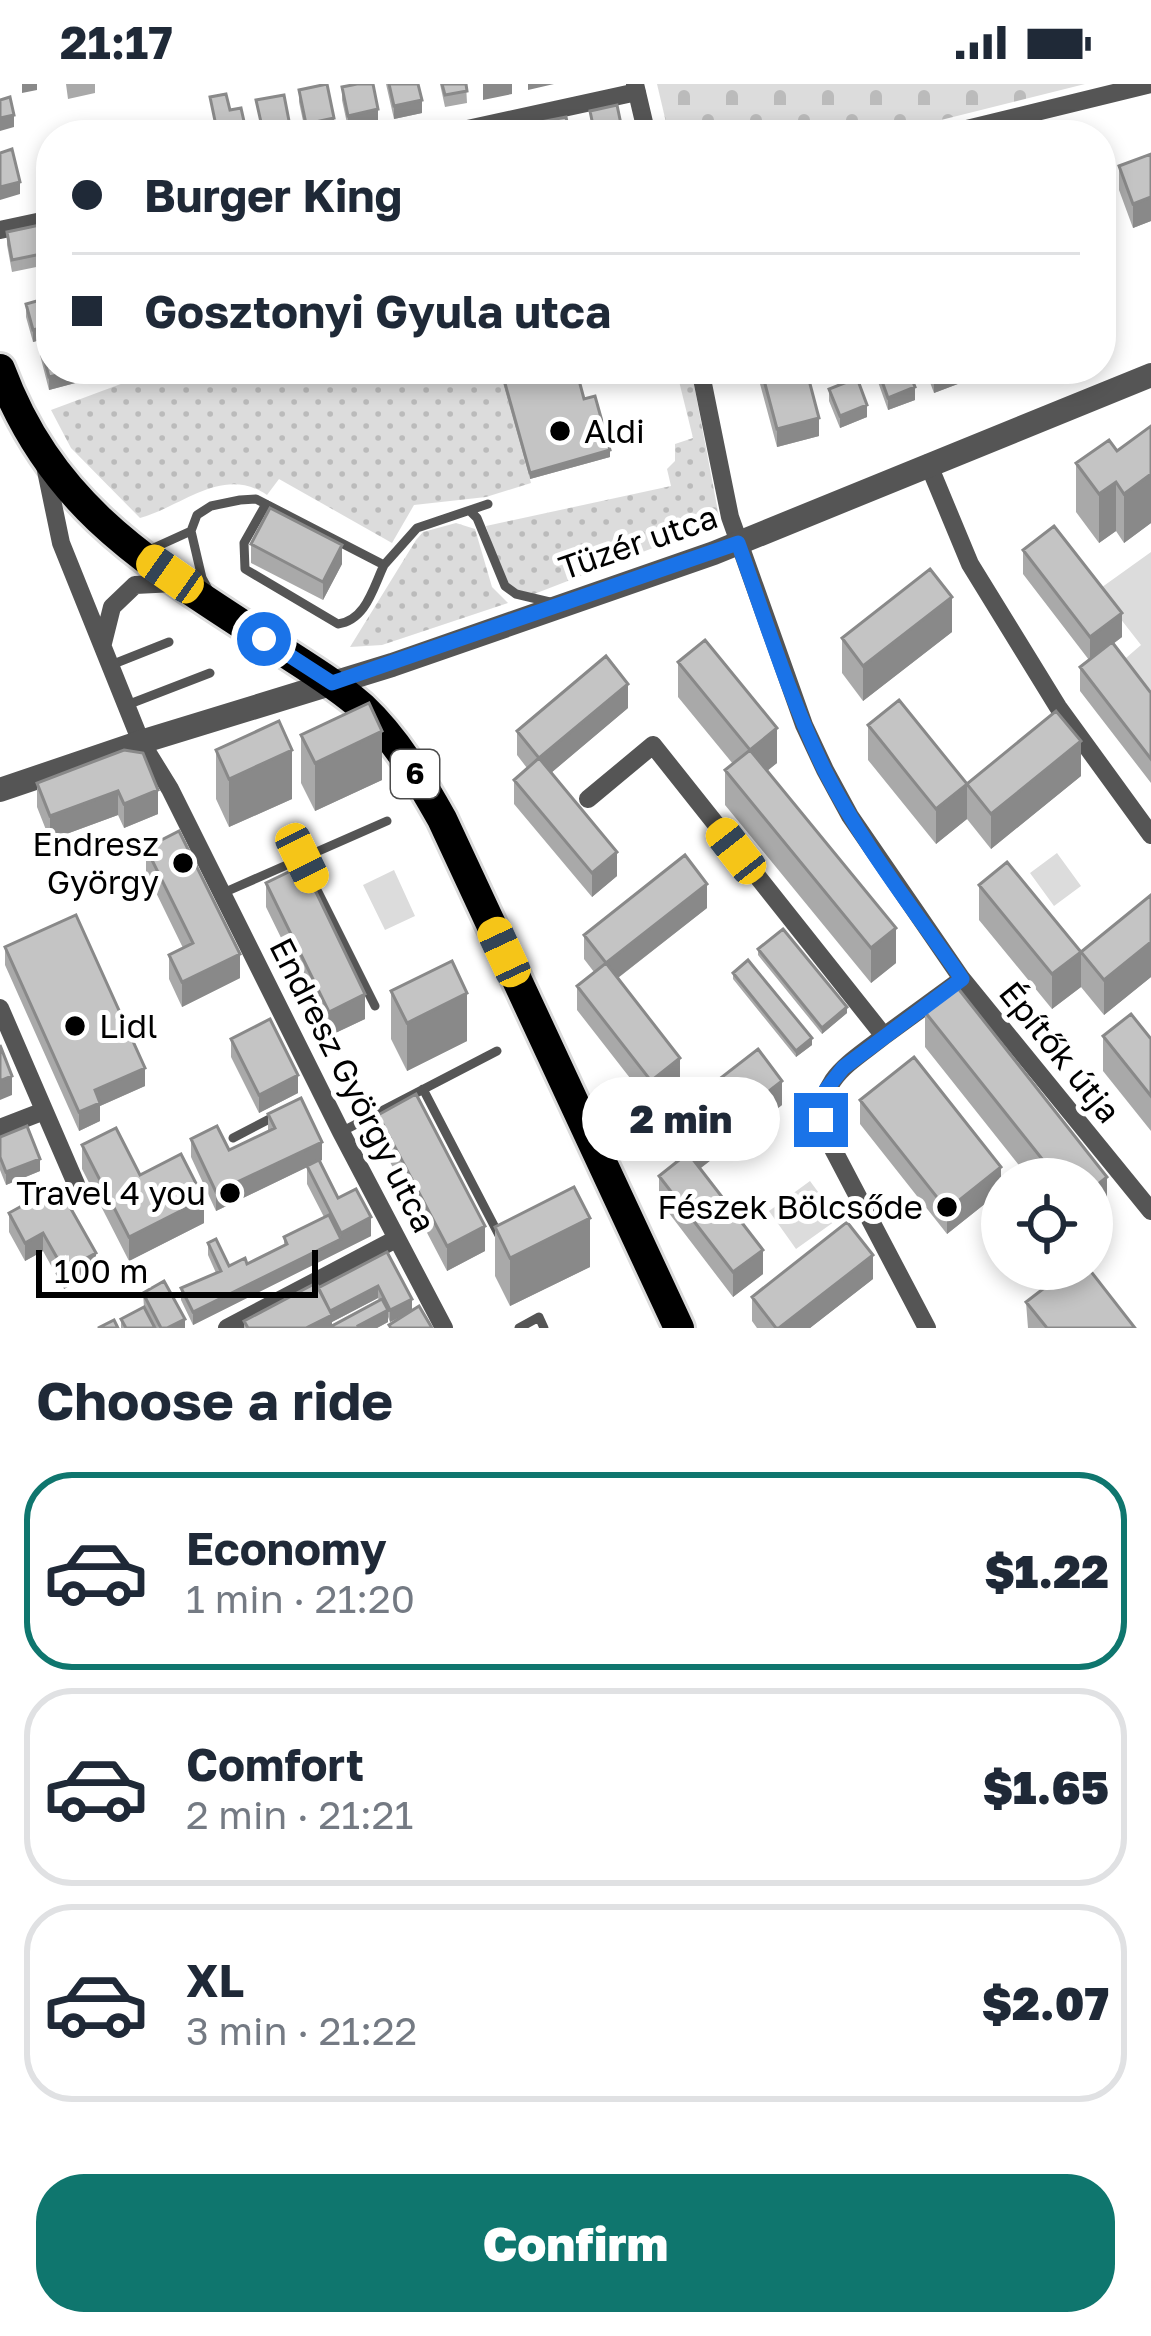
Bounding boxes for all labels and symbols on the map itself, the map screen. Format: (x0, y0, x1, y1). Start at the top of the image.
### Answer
place label: Aldi (584, 411, 645, 450)
marker: Aldi (547, 418, 573, 444)
street label: Tüzér utca (553, 496, 722, 587)
car (130, 539, 210, 609)
route start (237, 612, 291, 666)
road number: 6 (391, 750, 439, 798)
car (700, 812, 772, 890)
car (270, 818, 334, 898)
place label: Endresz György (32, 824, 159, 901)
marker: Endresz György (170, 850, 196, 876)
car (472, 912, 536, 992)
street label: Endresz György utca (262, 931, 445, 1239)
street label: Építők útja (992, 973, 1129, 1130)
place label: Lidl (99, 1006, 158, 1045)
marker: Lidl (62, 1013, 88, 1039)
callout: 2 min (581, 1078, 779, 1162)
route end (794, 1093, 848, 1147)
place label: Travel 4 you (16, 1173, 206, 1212)
marker: Travel 4 you (217, 1180, 243, 1206)
place label: Fészek Bölcsőde (657, 1187, 923, 1226)
marker: Fészek Bölcsőde (934, 1194, 960, 1220)
scale bar (36, 1244, 318, 1297)

